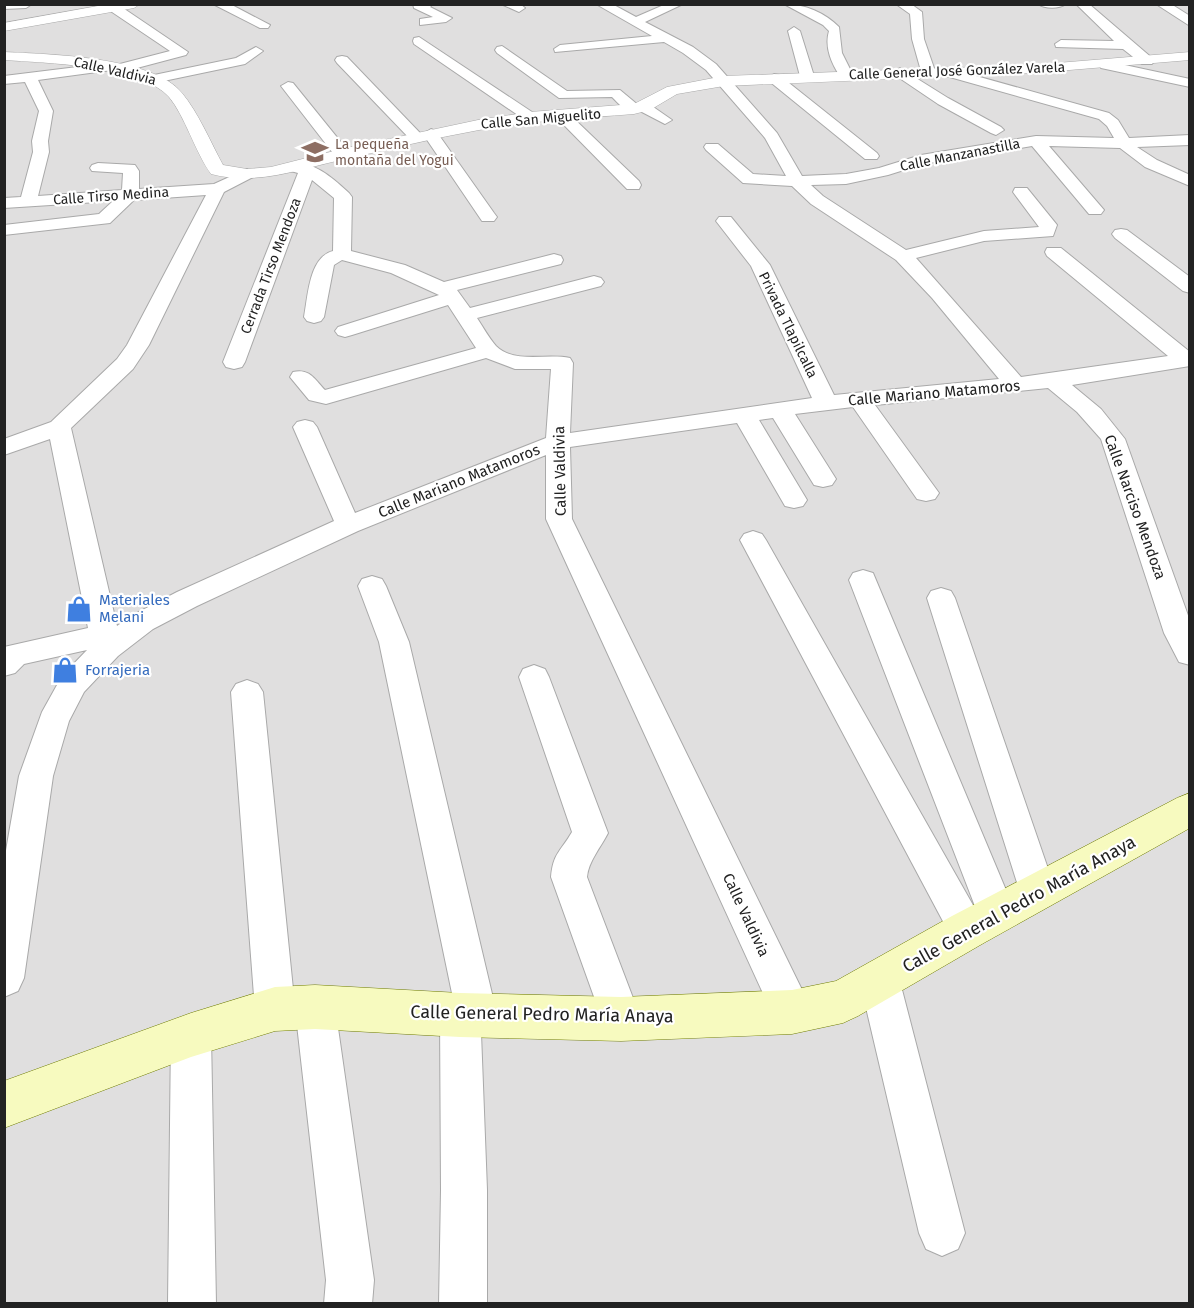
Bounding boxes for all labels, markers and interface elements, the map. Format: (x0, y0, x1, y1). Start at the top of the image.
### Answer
street label: Calle Valdivia (72, 53, 158, 89)
street label: Calle General José González Varela (848, 59, 1066, 83)
street label: Calle San Miguelito (480, 105, 602, 133)
street label: Calle Manzanastilla (899, 135, 1021, 175)
place label: La pequeña montaña del Yogui (335, 136, 454, 169)
school or university icon: La pequeña montaña del Yogui (300, 137, 330, 167)
street label: Calle Tirso Medina (52, 183, 170, 209)
street label: Cerrada Tirso Mendoza (237, 196, 305, 336)
street label: Privada Tlapilcalla (755, 269, 821, 381)
street label: Calle Mariano Matamoros (847, 377, 1021, 409)
street label: Calle Valdivia (550, 426, 570, 516)
street label: Calle Narciso Mendoza (1100, 432, 1170, 582)
street label: Calle Mariano Matamoros (376, 440, 542, 522)
place label: Materiales Melani (99, 591, 170, 626)
shop icon: Materiales Melani (64, 594, 94, 624)
shop icon: Forrajeria (50, 655, 80, 685)
place label: Forrajeria (85, 661, 150, 679)
street label: Calle General Pedro María Anaya (898, 831, 1140, 977)
street label: Calle Valdivia (719, 870, 773, 960)
street label: Calle General Pedro María Anaya (410, 1001, 674, 1027)

